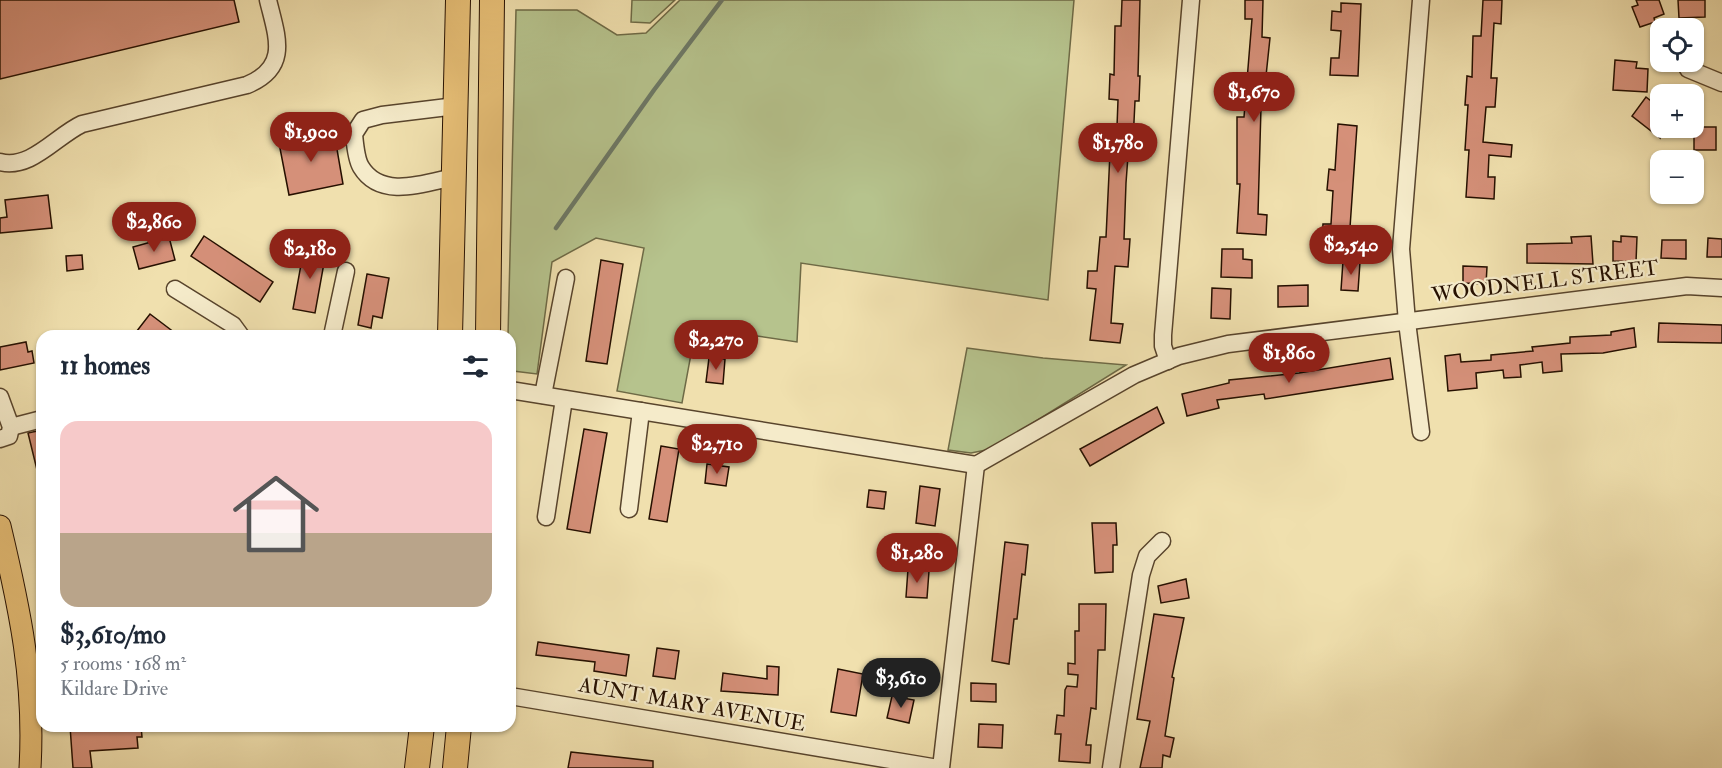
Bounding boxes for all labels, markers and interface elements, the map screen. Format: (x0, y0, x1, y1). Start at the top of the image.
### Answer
map controls (1650, 18, 1704, 204)
button: locate (1650, 18, 1704, 72)
pin: $1,670 (1205, 72, 1303, 123)
text: $1,670 (1228, 79, 1280, 104)
button: + (1650, 84, 1704, 138)
pin: $1,900 (262, 112, 360, 163)
text: $1,900 (284, 119, 338, 144)
pin: $1,780 (1069, 123, 1167, 174)
text: $1,780 (1092, 130, 1144, 155)
button: − (1650, 150, 1704, 204)
pin: $2,860 (105, 202, 203, 253)
text: $2,860 (126, 209, 182, 234)
pin: $2,540 (1302, 225, 1400, 276)
pin: $2,180 (261, 229, 359, 280)
text: $2,540 (1323, 232, 1379, 257)
text: $2,180 (284, 236, 337, 261)
street label: WOODNELL STREET (1429, 254, 1661, 309)
pin: $2,270 (667, 320, 765, 371)
text: $2,270 (688, 327, 744, 352)
pin: $1,860 (1240, 333, 1338, 384)
text: $1,860 (1263, 340, 1315, 365)
text: 11 homes (60, 350, 150, 382)
icon: filters (459, 350, 492, 383)
pin: $2,710 (668, 424, 766, 475)
text: $2,710 (691, 431, 743, 456)
icon: home (222, 460, 330, 568)
pin: $1,280 (868, 533, 966, 584)
text: $1,280 (891, 540, 944, 565)
text: $3,610/mo (60, 619, 166, 651)
text: 5 rooms · 168 m² (60, 651, 186, 676)
pin: $3,610 (852, 658, 950, 709)
text: $3,610 (875, 665, 927, 690)
street label: AUNT MARY AVENUE (575, 671, 807, 738)
text: Kildare Drive (60, 676, 168, 701)

